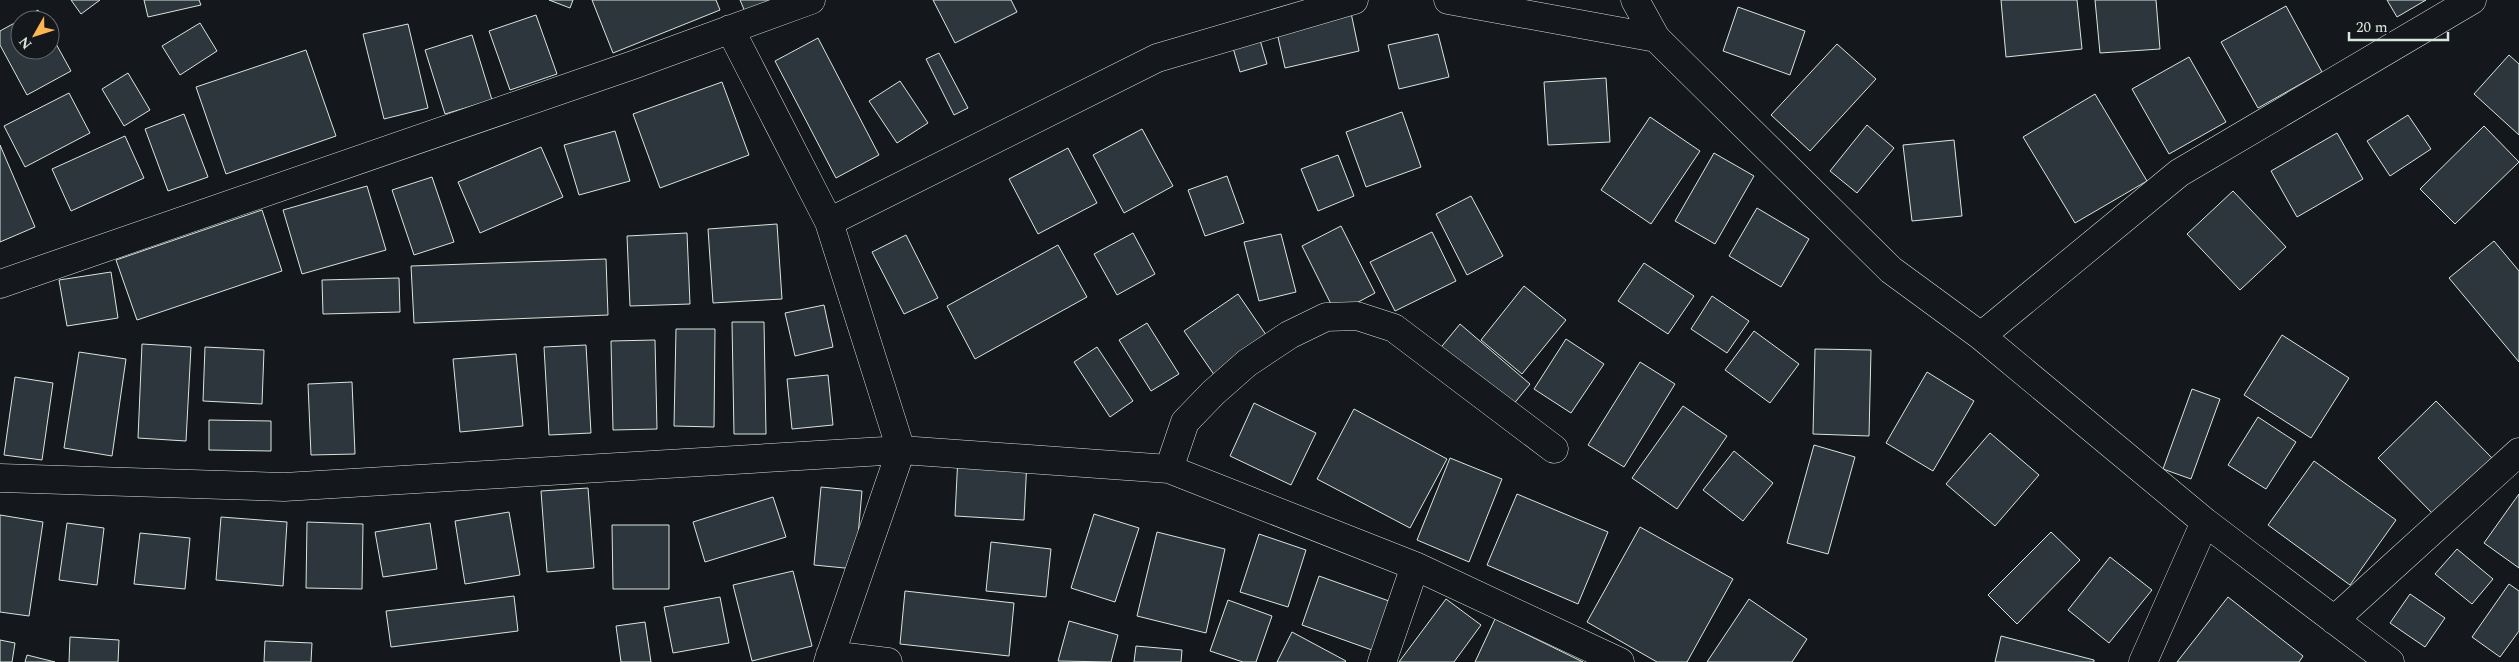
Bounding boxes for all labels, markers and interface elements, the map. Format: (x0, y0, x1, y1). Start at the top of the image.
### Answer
north arrow (10, 10, 60, 60)
scale bar (2349, 10, 2448, 42)
text: 20 m (2356, 16, 2388, 39)
text: N (14, 32, 37, 54)

